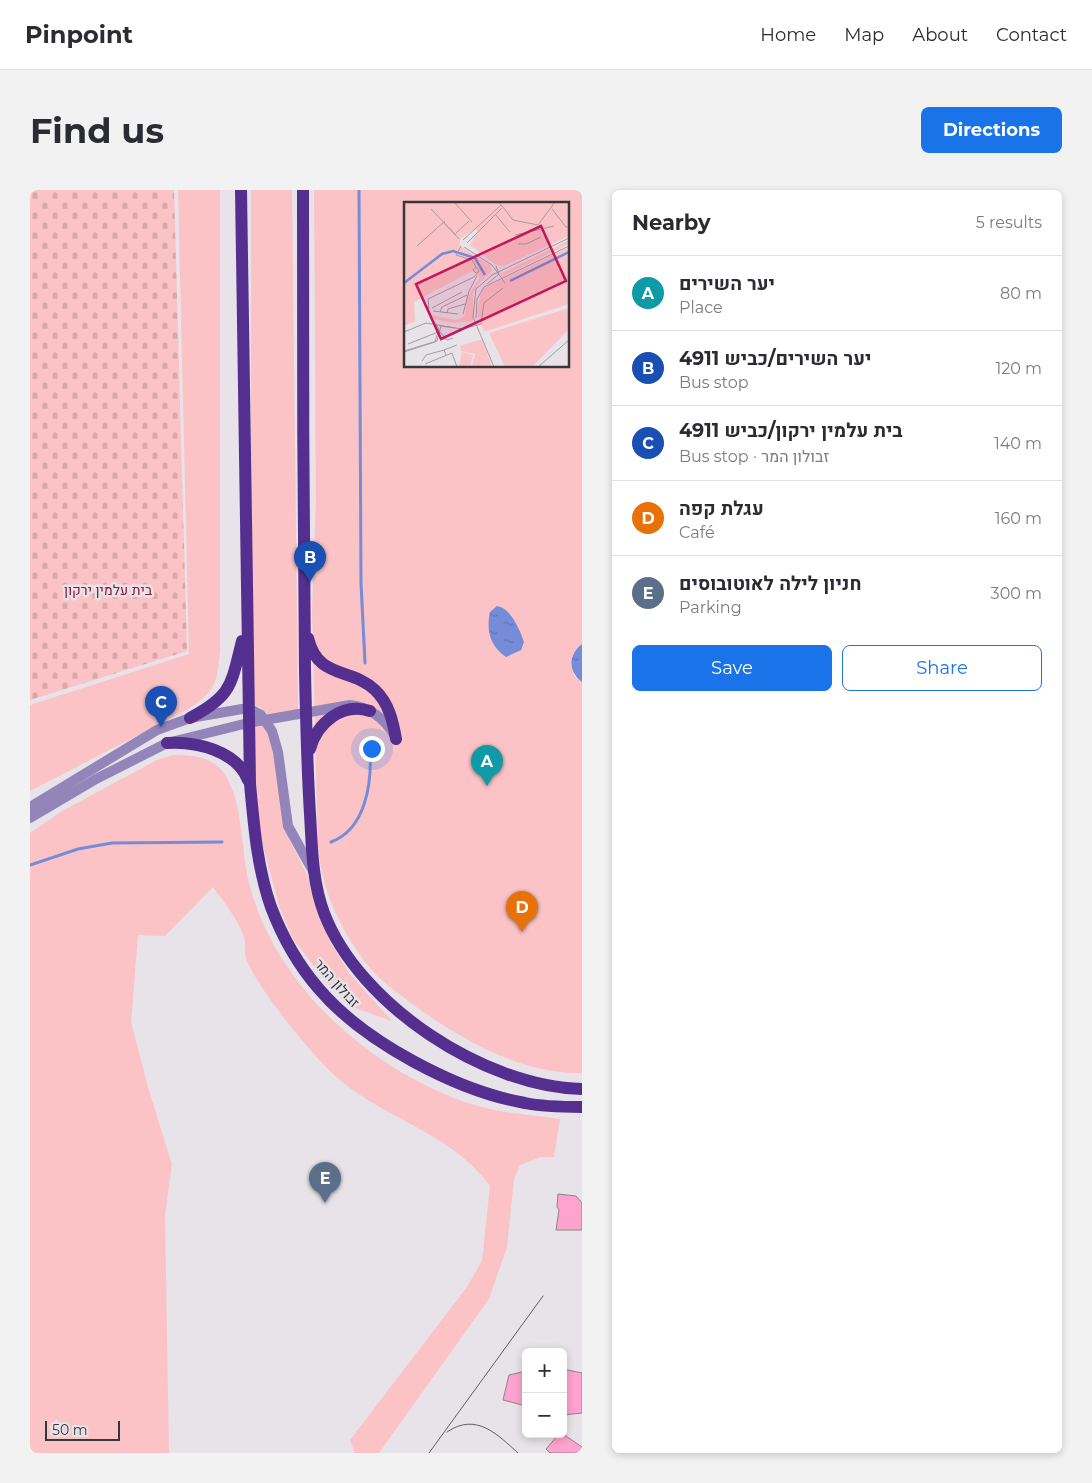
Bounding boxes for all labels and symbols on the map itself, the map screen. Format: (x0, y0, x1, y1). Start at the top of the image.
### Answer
inset map (404, 202, 570, 368)
pin: B (294, 541, 326, 582)
park label: בית עלמין ירקון (64, 581, 153, 599)
pin: C (145, 686, 177, 727)
your location (359, 736, 385, 762)
pin: A (471, 745, 503, 786)
pin: D (506, 891, 538, 932)
street label: זבולון המר (310, 955, 364, 1011)
pin: E (309, 1162, 341, 1203)
scale bar (45, 1418, 120, 1441)

